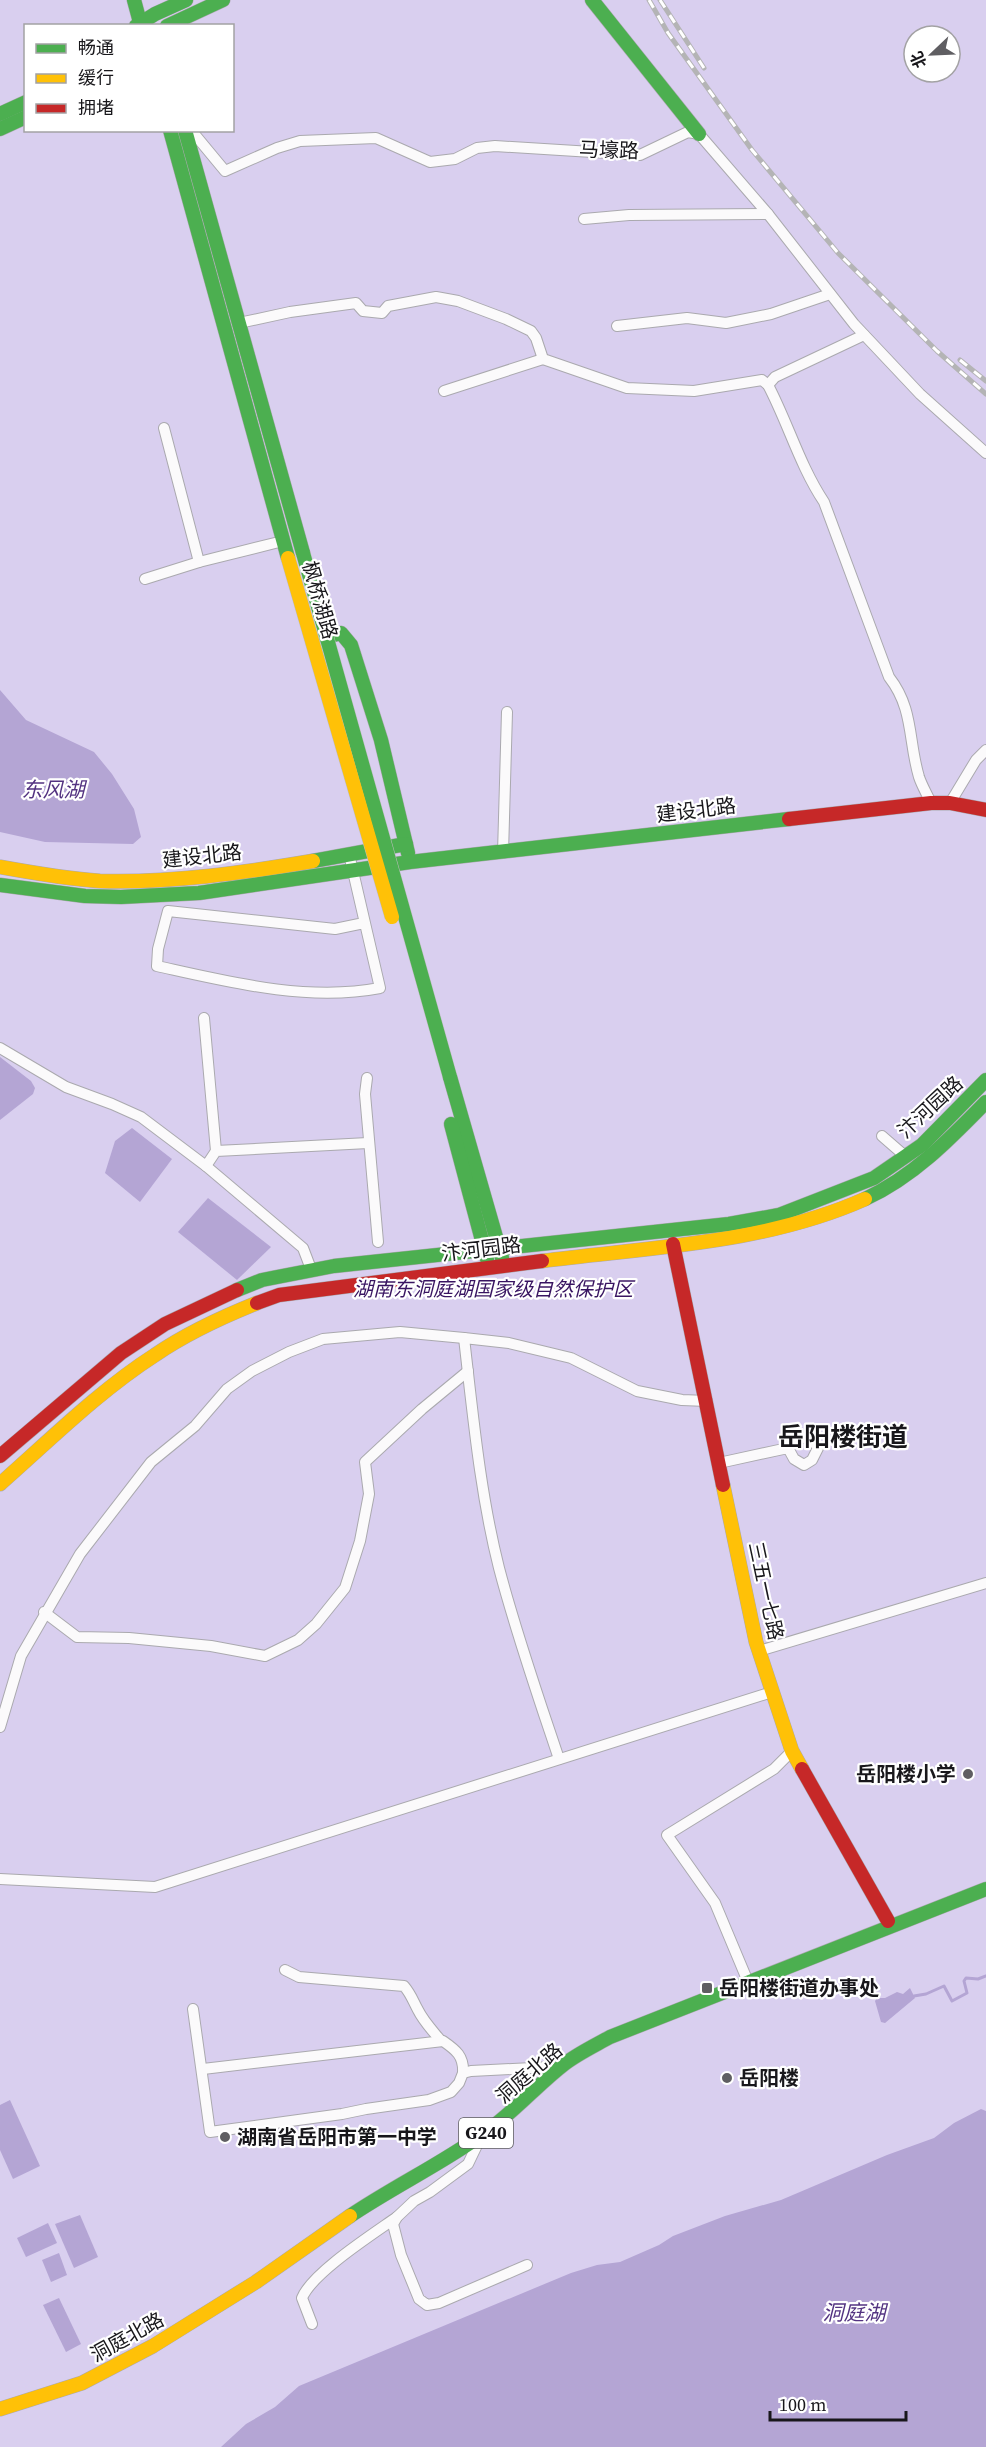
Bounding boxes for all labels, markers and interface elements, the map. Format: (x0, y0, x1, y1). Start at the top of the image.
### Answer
legend (24, 24, 234, 132)
north arrow (902, 24, 962, 84)
text: 畅通 (78, 35, 114, 60)
text: 北 (905, 48, 931, 72)
text: 缓行 (78, 65, 114, 90)
text: 拥堵 (78, 95, 114, 120)
street label: 马壕路 (579, 135, 639, 165)
street label: 枫桥湖路 (296, 558, 344, 642)
water label: 东风湖 (22, 775, 87, 804)
street label: 建设北路 (655, 791, 737, 829)
street label: 建设北路 (161, 838, 243, 874)
street label: 汴河园路 (891, 1069, 969, 1145)
street label: 汴河园路 (440, 1230, 522, 1268)
park label: 湖南东洞庭湖国家级自然保护区 (353, 1275, 636, 1303)
district label: 岳阳楼街道 (778, 1419, 908, 1455)
street label: 三五一七路 (742, 1539, 790, 1643)
place label: 岳阳楼小学 (856, 1760, 956, 1788)
marker: 岳阳楼小学 (961, 1767, 975, 1781)
place label: 岳阳楼街道办事处 (719, 1974, 879, 2002)
marker: 岳阳楼街道办事处 (700, 1981, 714, 1995)
street label: 洞庭北路 (490, 2036, 568, 2110)
place label: 岳阳楼 (739, 2064, 799, 2092)
marker: 岳阳楼 (720, 2071, 734, 2085)
road number: G240 (459, 2118, 513, 2148)
place label: 湖南省岳阳市第一中学 (237, 2123, 437, 2151)
marker: 湖南省岳阳市第一中学 (218, 2130, 232, 2144)
water label: 洞庭湖 (823, 2298, 888, 2327)
street label: 洞庭北路 (85, 2305, 169, 2369)
scale bar (770, 2384, 906, 2422)
text: 100 m (779, 2392, 826, 2417)

